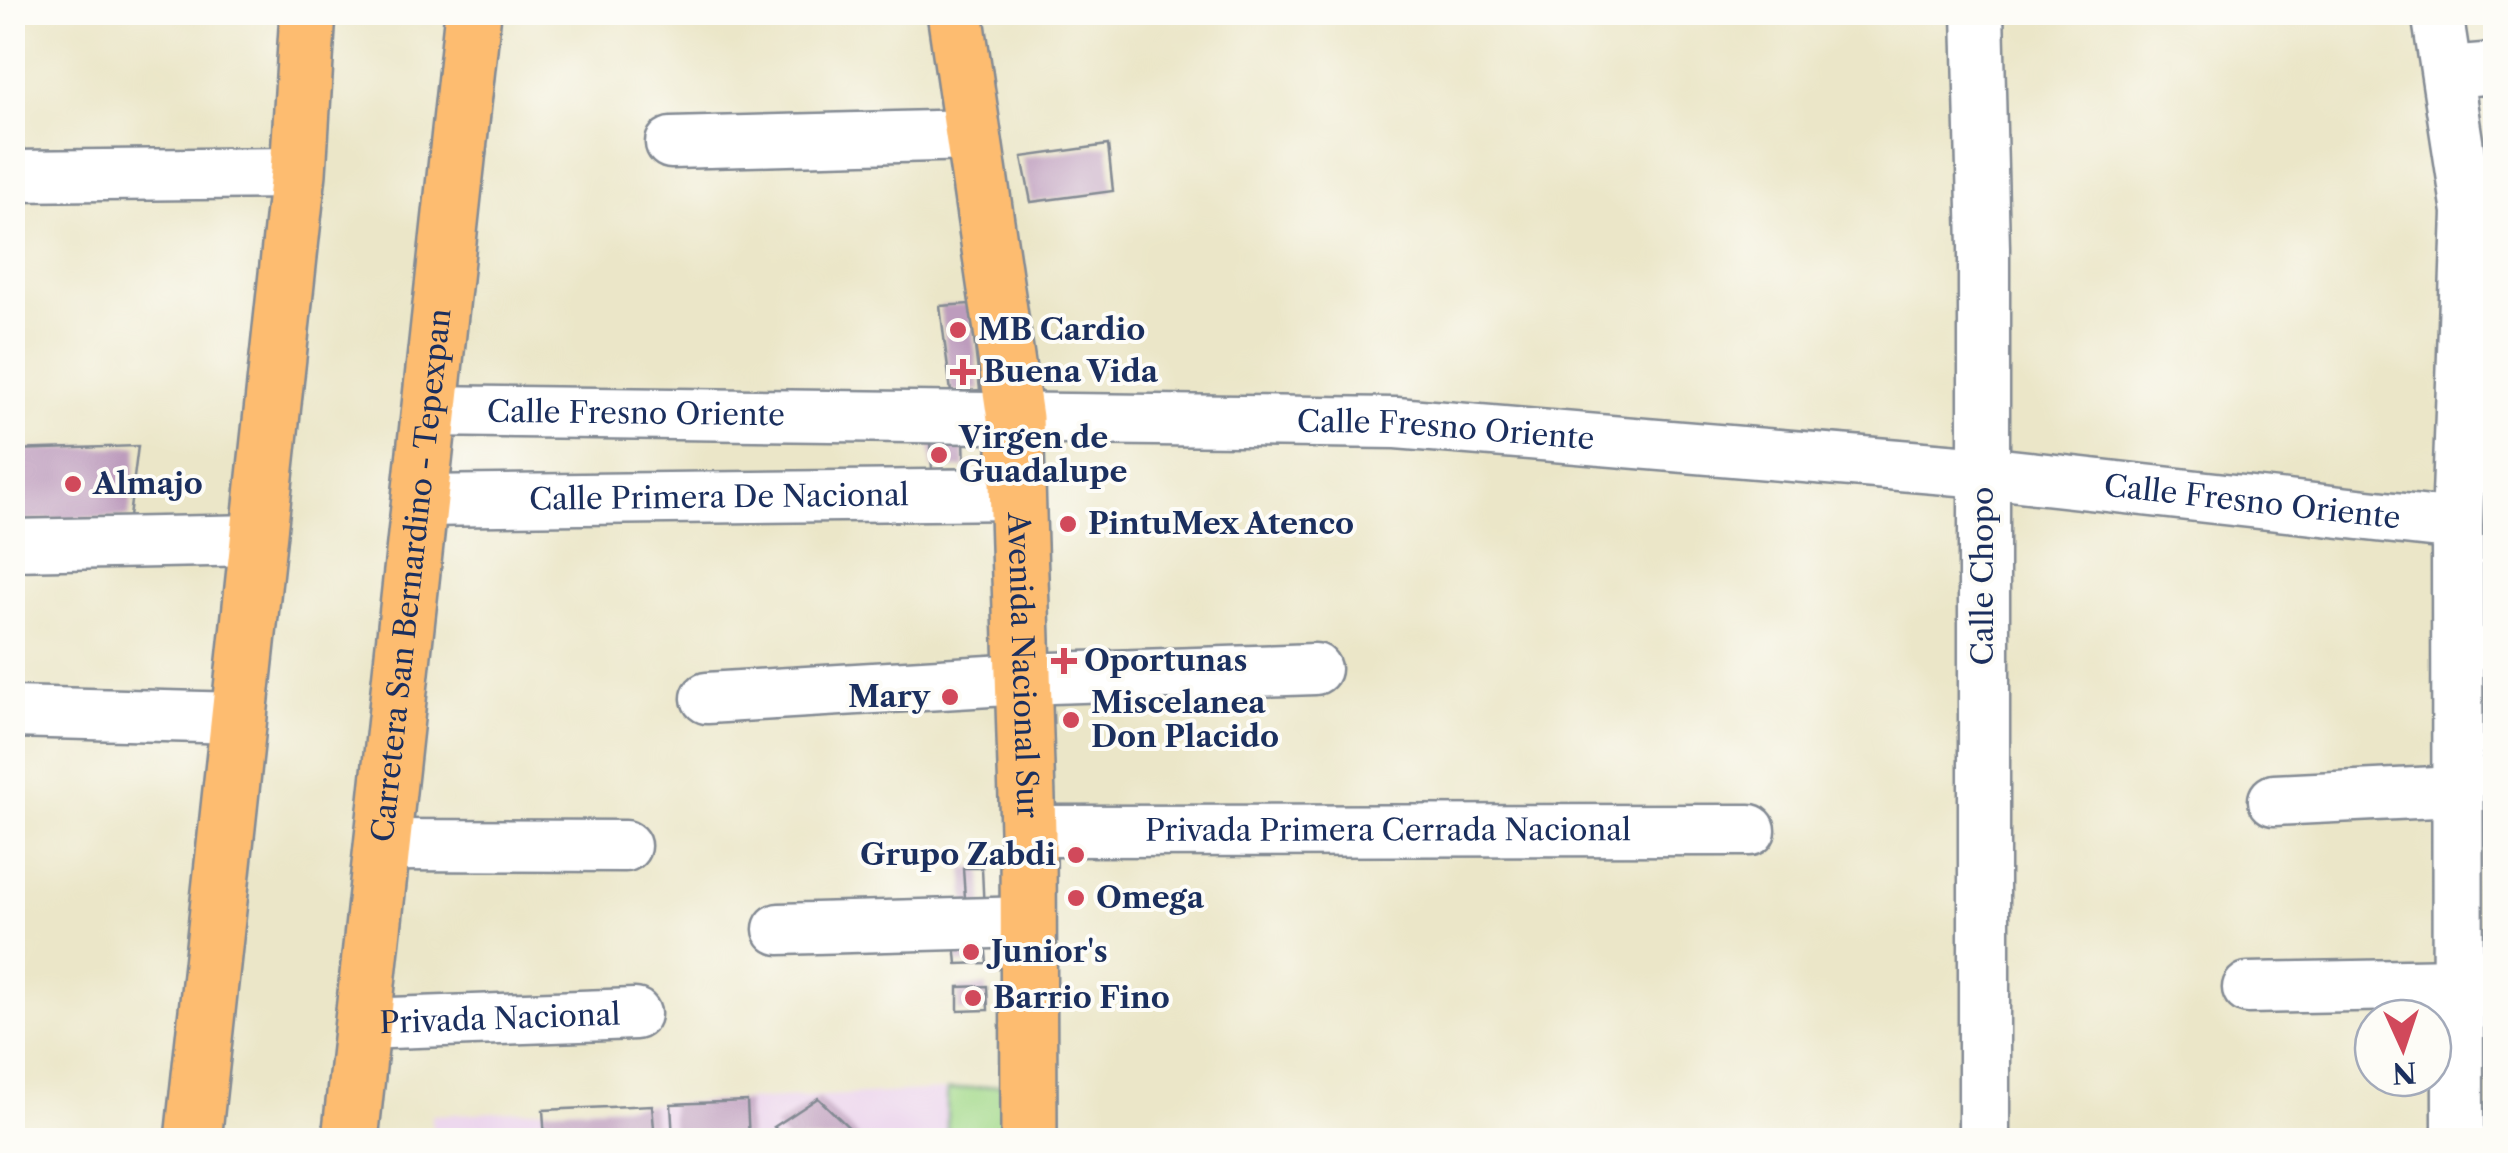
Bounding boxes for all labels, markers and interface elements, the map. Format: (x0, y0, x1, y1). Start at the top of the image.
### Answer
street label: Carretera San Bernardino - Tepexpan (364, 306, 459, 844)
place label: MB Cardio (978, 311, 1145, 348)
marker: MB Cardio (947, 319, 969, 341)
place label: Buena Vida (983, 353, 1159, 390)
marker: Buena Vida (952, 361, 974, 383)
street label: Calle Fresno Oriente (487, 393, 785, 433)
street label: Calle Fresno Oriente (1297, 403, 1596, 457)
place label: Virgen de Guadalupe (958, 419, 1128, 490)
marker: Virgen de Guadalupe (928, 444, 950, 466)
place label: Almajo (92, 465, 203, 502)
street label: Calle Fresno Oriente (2102, 467, 2402, 537)
marker: Almajo (62, 473, 84, 495)
street label: Calle Primera De Nacional (529, 476, 909, 518)
street label: Calle Chopo (1964, 487, 2001, 665)
place label: PintuMex Atenco (1088, 505, 1354, 542)
street label: Avenida Nacional Sur (1000, 511, 1047, 819)
marker: PintuMex Atenco (1057, 513, 1079, 535)
place label: Oportunas (1084, 642, 1247, 679)
marker: Oportunas (1053, 650, 1075, 672)
place label: Mary (848, 678, 932, 715)
place label: Miscelanea Don Placido (1091, 684, 1279, 755)
marker: Mary (939, 686, 961, 708)
marker: Miscelanea Don Placido (1060, 709, 1082, 731)
street label: Privada Primera Cerrada Nacional (1145, 811, 1631, 849)
place label: Grupo Zabdi (860, 836, 1056, 873)
marker: Grupo Zabdi (1065, 844, 1087, 866)
place label: Omega (1096, 879, 1205, 916)
marker: Omega (1065, 887, 1087, 909)
place label: Junior's (986, 933, 1108, 970)
marker: Junior's (960, 941, 982, 963)
place label: Barrio Fino (993, 979, 1170, 1016)
marker: Barrio Fino (962, 987, 984, 1009)
street label: Privada Nacional (379, 996, 621, 1041)
north arrow (2353, 998, 2453, 1098)
text: N (2391, 1055, 2417, 1091)

